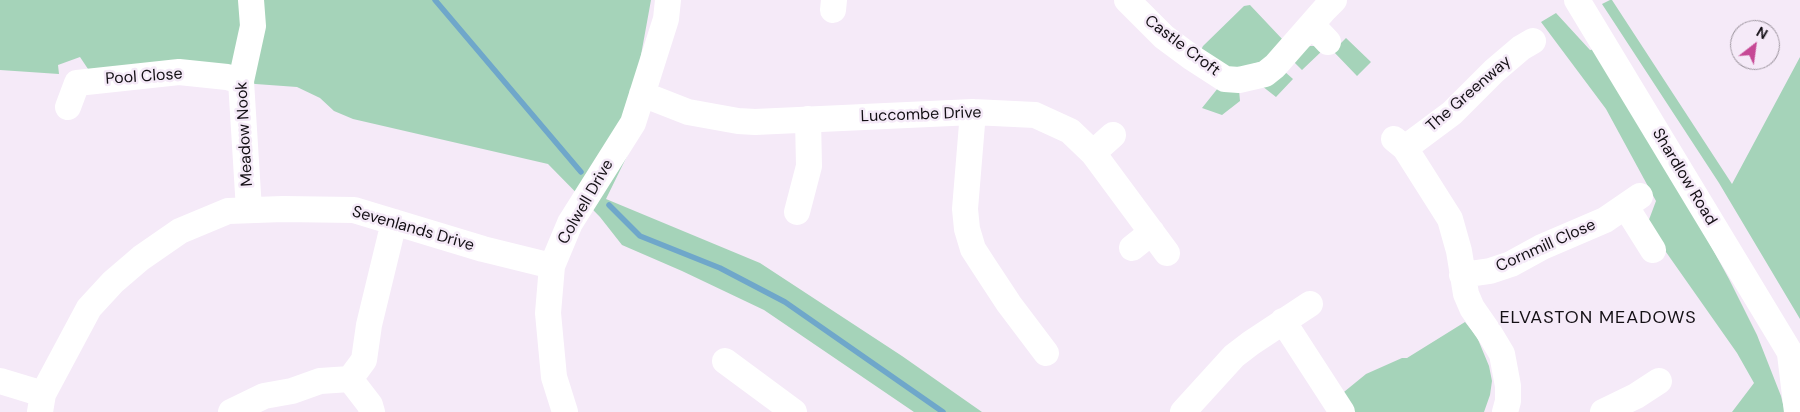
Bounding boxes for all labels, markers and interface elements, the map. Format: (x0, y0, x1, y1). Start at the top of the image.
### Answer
street label: Castle Croft (1141, 11, 1223, 81)
north arrow (1730, 20, 1780, 70)
text: N (1753, 23, 1771, 43)
street label: The Greenway (1423, 52, 1515, 136)
street label: Pool Close (105, 65, 183, 89)
street label: Meadow Nook (233, 81, 257, 187)
street label: Luccombe Drive (860, 103, 982, 127)
street label: Shardlow Road (1648, 125, 1720, 229)
street label: Colwell Drive (554, 156, 618, 248)
street label: Sevenlands Drive (350, 202, 476, 256)
street label: Cornmill Close (1493, 215, 1599, 277)
district label: ELVASTON MEADOWS (1497, 307, 1699, 329)

